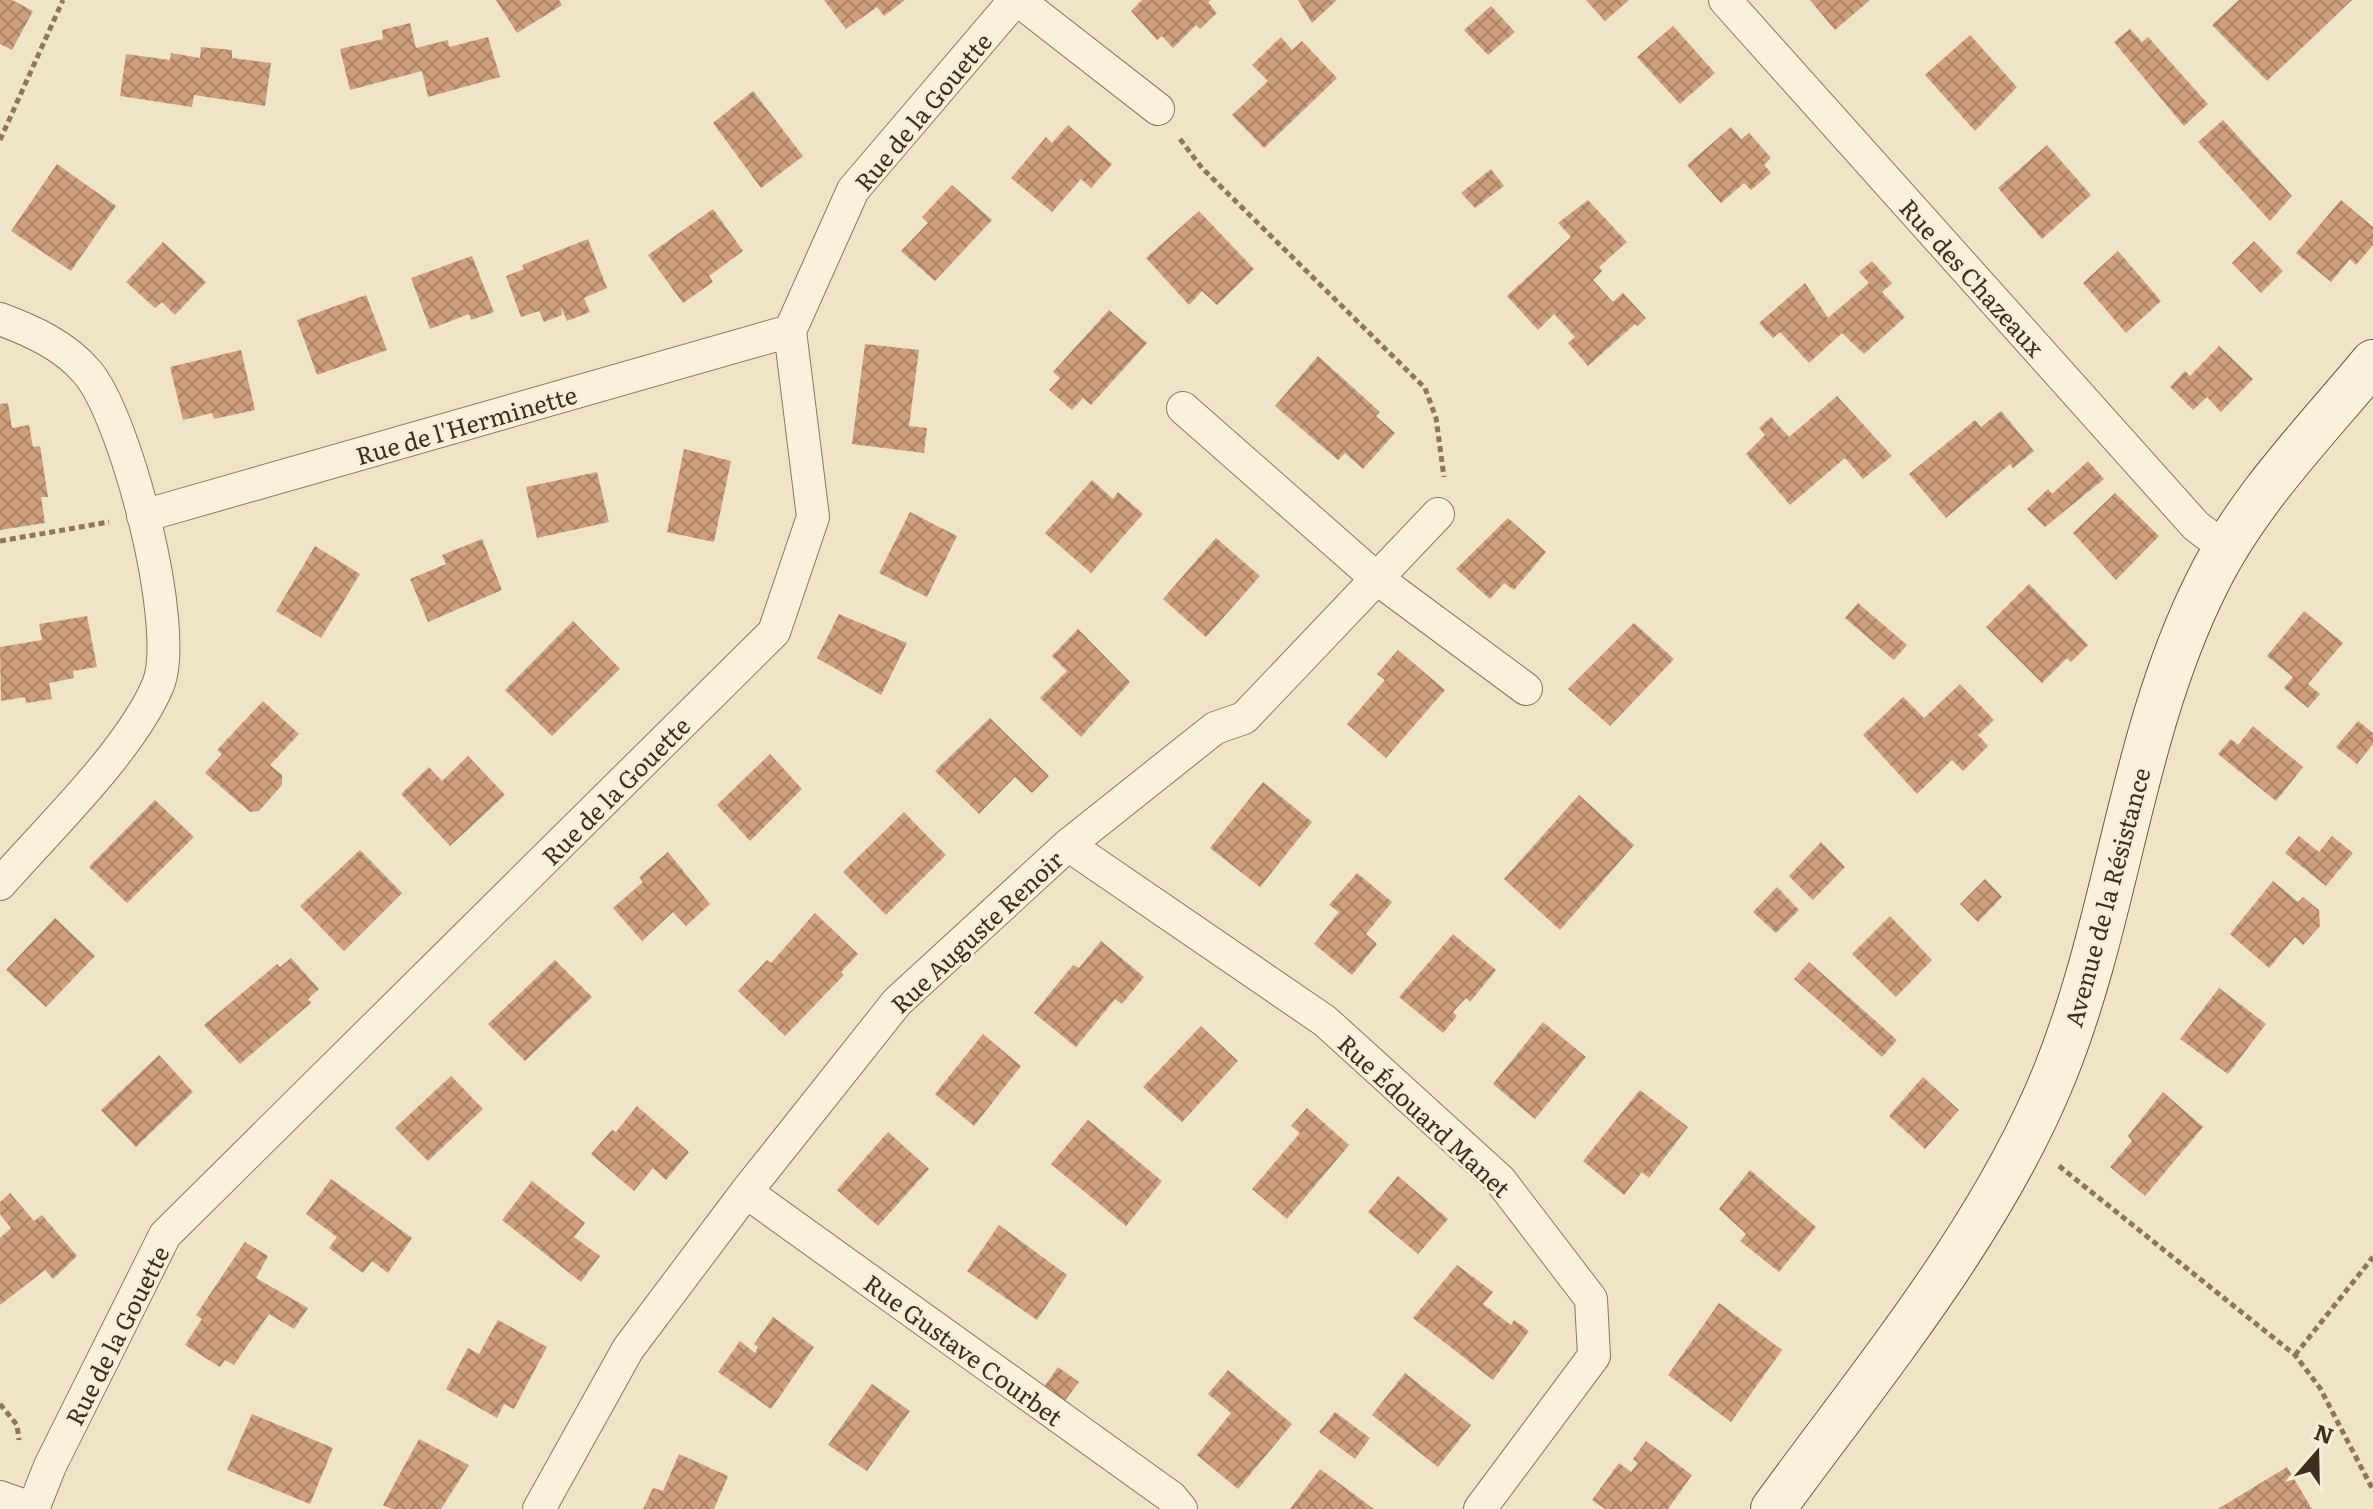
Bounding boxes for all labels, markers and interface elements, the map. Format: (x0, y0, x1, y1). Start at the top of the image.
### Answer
street label: Rue de la Gouette (845, 24, 999, 198)
street label: Rue des Chazeaux (1893, 190, 2054, 364)
street label: Rue de l'Herminette (351, 376, 581, 472)
street label: Rue de la Gouette (533, 708, 697, 872)
street label: Avenue de la Résistance (2055, 764, 2157, 1030)
street label: Rue Auguste Renoir (882, 841, 1071, 1020)
street label: Rue Édouard Manet (1331, 1026, 1519, 1205)
street label: Rue de la Gouette (56, 1239, 176, 1431)
street label: Rue Gustave Courbet (857, 1265, 1071, 1433)
north arrow (2277, 1413, 2357, 1493)
text: N (2310, 1414, 2339, 1451)

